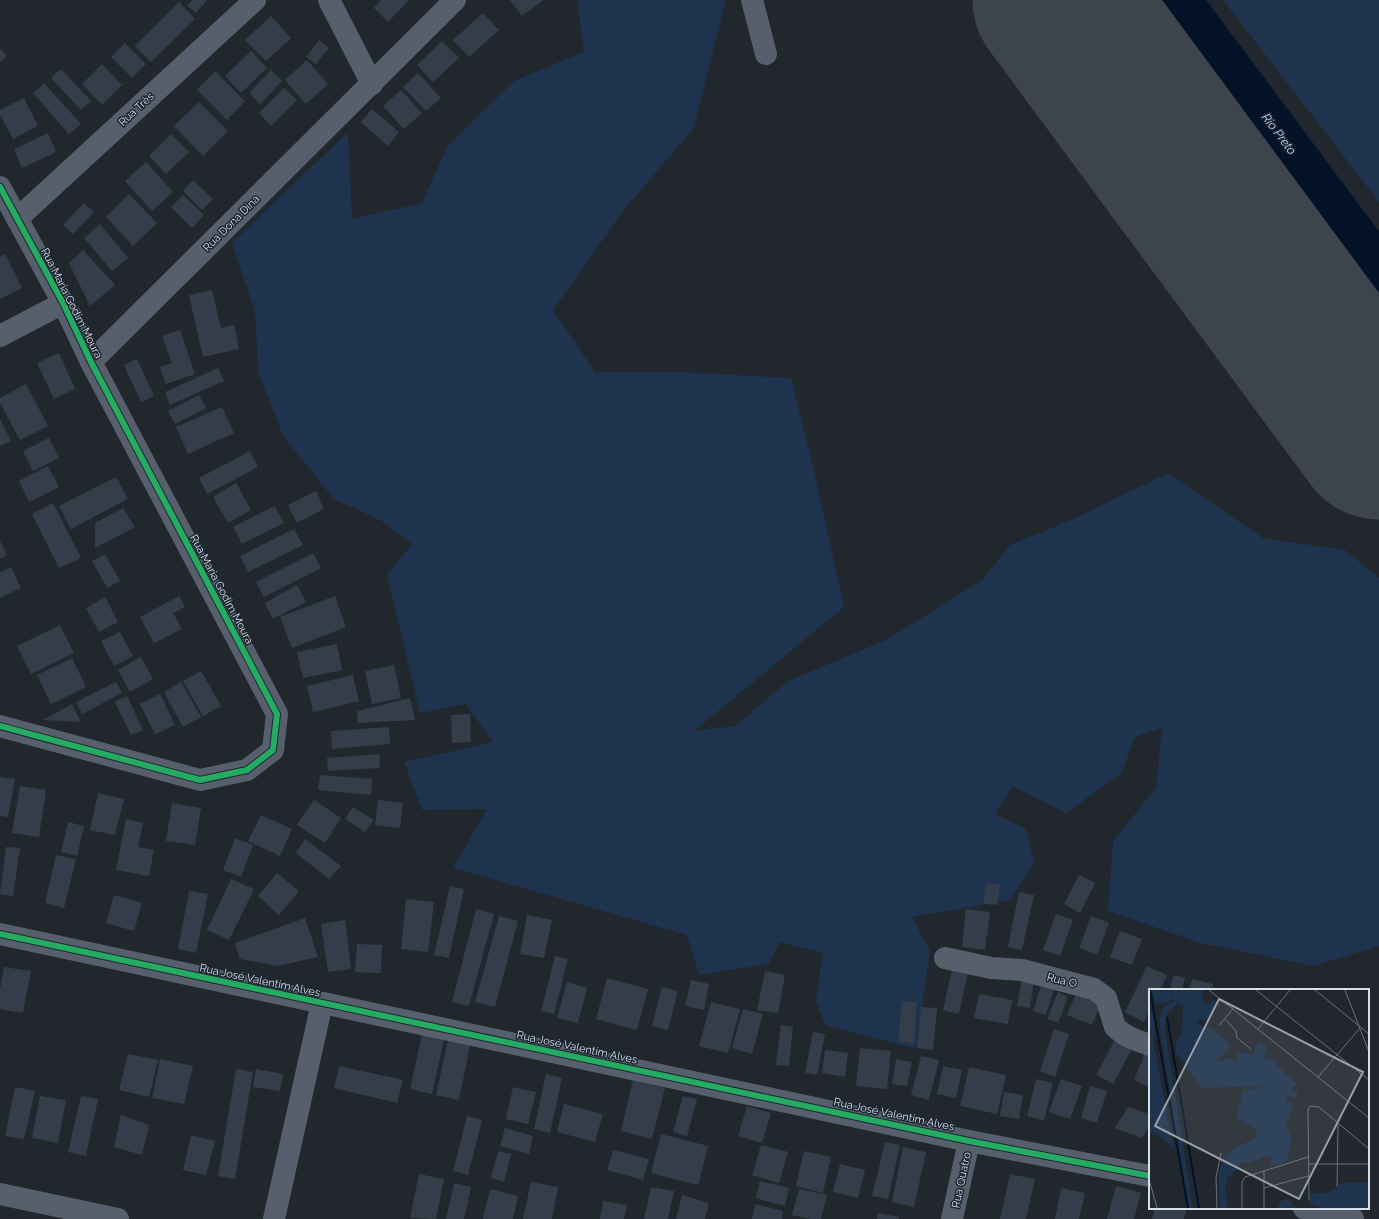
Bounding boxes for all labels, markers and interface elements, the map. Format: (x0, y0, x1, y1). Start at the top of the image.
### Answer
street label: Rua Três (116, 90, 157, 129)
water label: Rio Preto (1259, 111, 1299, 157)
street label: Rua Dona Dina (200, 192, 262, 254)
street label: Rua Maria Godim Moura (38, 246, 105, 361)
street label: Rua Maria Godim Moura (187, 532, 256, 646)
street label: Rua José Valentim Alves (198, 961, 321, 1000)
street label: Rua O (1045, 970, 1078, 991)
inset map (1149, 989, 1369, 1209)
street label: Rua José Valentim Alves (515, 1028, 638, 1067)
street label: Rua José Valentim Alves (832, 1095, 955, 1134)
street label: Rua Quatro (949, 1150, 974, 1209)

